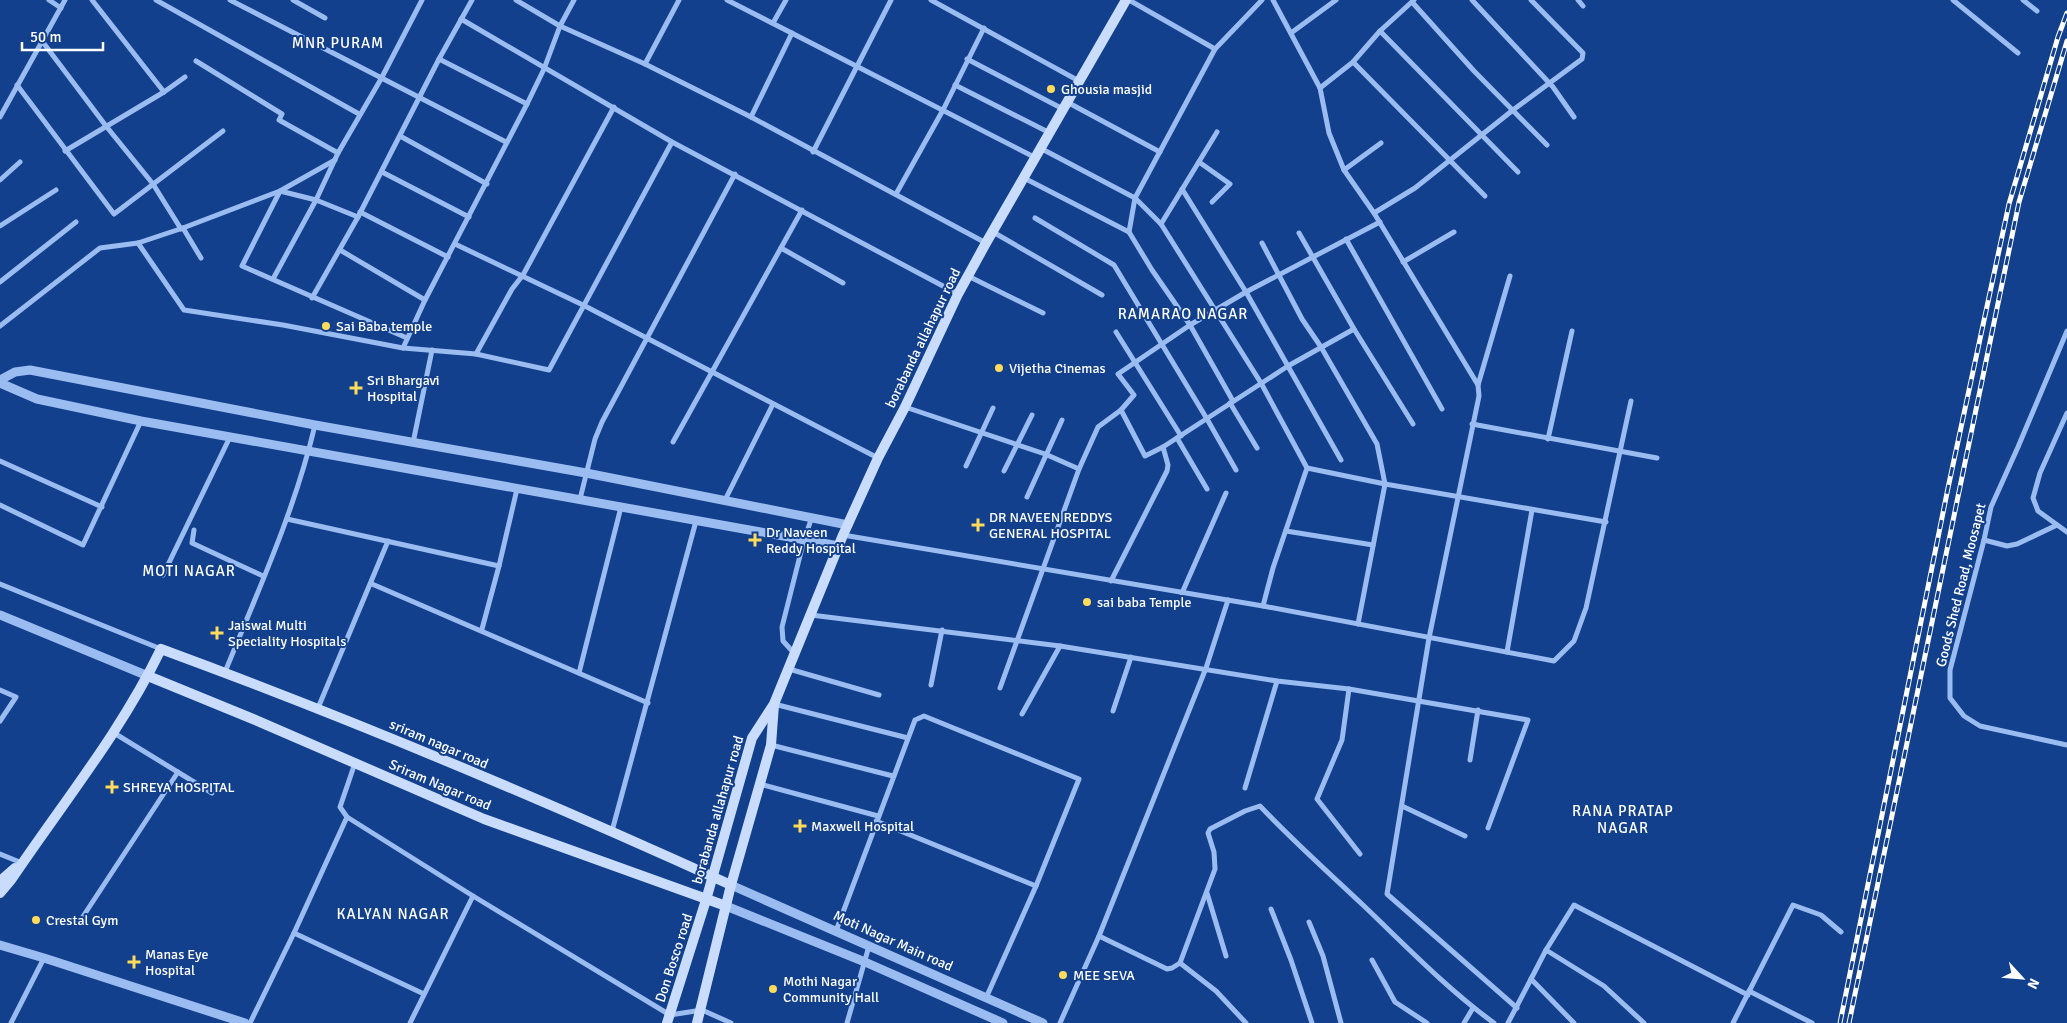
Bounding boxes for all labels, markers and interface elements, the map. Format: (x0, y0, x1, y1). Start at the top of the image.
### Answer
scale bar (22, 20, 104, 52)
text: 50 m (30, 28, 61, 46)
district label: MNR PURAM (292, 34, 384, 52)
place label: Ghousia masjid (1061, 81, 1152, 98)
marker: Ghousia masjid (1045, 83, 1057, 95)
street label: borabanda allahapur road (882, 265, 964, 411)
district label: RAMARAO NAGAR (1118, 305, 1248, 323)
place label: Sai Baba temple (336, 318, 432, 335)
marker: Sai Baba temple (320, 320, 332, 332)
place label: Vijetha Cinemas (1009, 360, 1106, 377)
marker: Vijetha Cinemas (993, 362, 1005, 374)
place label: Sri Bhargavi Hospital (367, 372, 440, 405)
marker: Sri Bhargavi Hospital (349, 381, 363, 395)
street label: Goods Shed Road, Moosapet (1932, 501, 1990, 669)
place label: DR NAVEEN REDDYS GENERAL HOSPITAL (989, 509, 1113, 542)
marker: DR NAVEEN REDDYS GENERAL HOSPITAL (971, 518, 985, 532)
place label: Dr Naveen Reddy Hospital (766, 524, 856, 557)
marker: Dr Naveen Reddy Hospital (748, 533, 762, 547)
district label: MOTI NAGAR (142, 562, 236, 580)
place label: sai baba Temple (1097, 594, 1191, 611)
marker: sai baba Temple (1081, 596, 1093, 608)
place label: Jaiswal Multi Speciality Hospitals (228, 617, 346, 650)
marker: Jaiswal Multi Speciality Hospitals (210, 626, 224, 640)
street label: sriram nagar road (387, 716, 491, 772)
street label: borabanda allahapur road (689, 734, 747, 886)
street label: Sriram Nagar road (386, 756, 494, 814)
place label: SHREYA HOSPITAL (123, 779, 235, 796)
marker: SHREYA HOSPITAL (105, 780, 119, 794)
district label: RANA PRATAP NAGAR (1572, 802, 1674, 837)
place label: Maxwell Hospital (811, 818, 914, 835)
marker: Maxwell Hospital (793, 819, 807, 833)
district label: KALYAN NAGAR (337, 905, 449, 923)
street label: Moti Nagar Main road (831, 907, 955, 975)
street label: Don Bosco road (652, 911, 696, 1005)
place label: Crestal Gym (46, 912, 118, 929)
marker: Crestal Gym (30, 914, 42, 926)
place label: Manas Eye Hospital (145, 946, 208, 979)
north arrow (1997, 953, 2047, 1003)
marker: Manas Eye Hospital (127, 955, 141, 969)
place label: MEE SEVA (1073, 967, 1135, 984)
marker: MEE SEVA (1057, 969, 1069, 981)
place label: Mothi Nagar Community Hall (783, 973, 879, 1006)
text: N (2023, 975, 2043, 992)
marker: Mothi Nagar Community Hall (767, 983, 779, 995)

